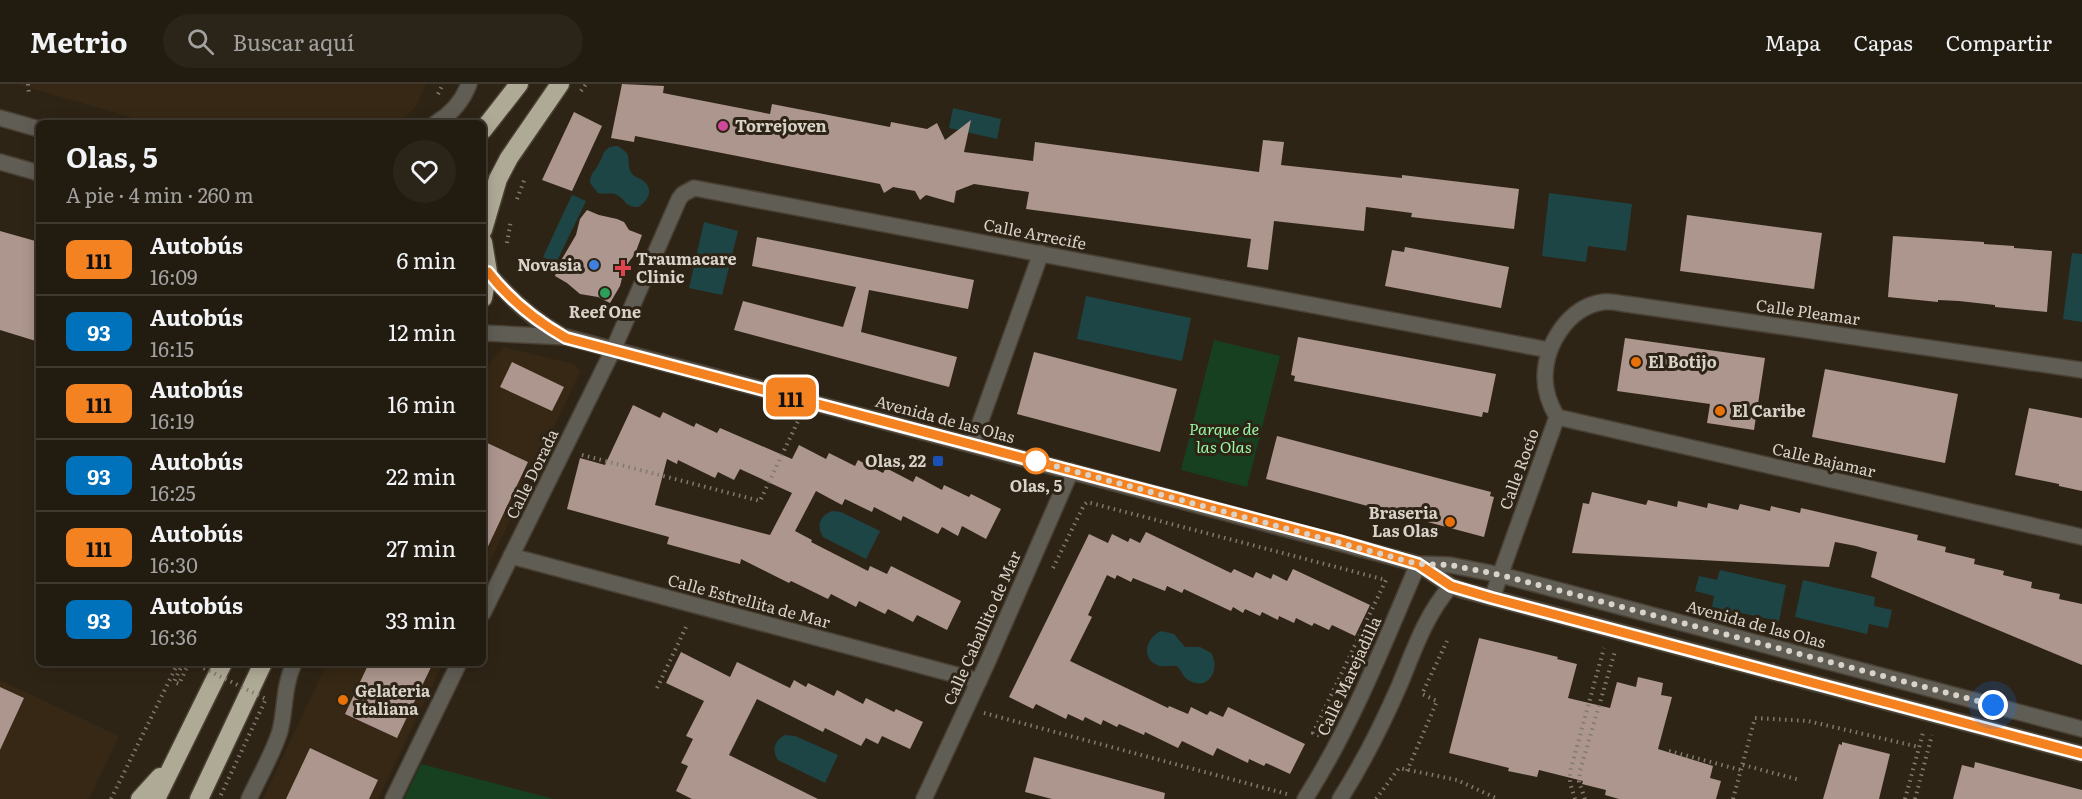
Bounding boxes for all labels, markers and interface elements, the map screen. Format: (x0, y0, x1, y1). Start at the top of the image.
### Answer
search box (163, 14, 583, 68)
text: Metrio (30, 20, 127, 62)
icon: search (184, 25, 217, 58)
text: Buscar aquí (232, 25, 354, 58)
text: Mapa (1764, 26, 1821, 57)
text: Capas (1854, 26, 1913, 57)
text: Compartir (1946, 26, 2052, 57)
place label: Torrejoven (735, 113, 827, 137)
marker: Torrejoven (716, 119, 730, 133)
text: Olas, 5 (66, 135, 158, 177)
button: heart (393, 140, 456, 203)
text: A pie · 4 min · 260 m (66, 179, 254, 209)
street label: Calle Arrecife (982, 211, 1089, 255)
text: Autobús (150, 228, 243, 261)
text: 6 min (397, 243, 456, 276)
text: 111 (86, 244, 112, 275)
place label: Traumacare Clinic (636, 246, 736, 288)
place label: Novasia (518, 252, 583, 276)
marker: Novasia (587, 258, 601, 272)
marker: Traumacare Clinic (614, 259, 632, 277)
text: 16:09 (150, 261, 198, 291)
marker: Reef One (598, 286, 612, 300)
street label: Calle Pleamar (1755, 292, 1862, 330)
place label: Reef One (569, 299, 641, 323)
text: Autobús (150, 300, 243, 333)
text: 12 min (388, 315, 456, 348)
text: 93 (87, 316, 111, 347)
text: 16:15 (150, 333, 194, 363)
place label: El Botijo (1648, 349, 1717, 373)
marker: El Botijo (1629, 355, 1643, 369)
text: Autobús (150, 372, 243, 405)
line badge: 111 (756, 378, 826, 416)
text: 111 (778, 382, 804, 413)
text: 16 min (388, 387, 456, 420)
text: 111 (86, 388, 112, 419)
street label: Avenida de las Olas (873, 388, 1018, 448)
place label: El Caribe (1732, 398, 1806, 422)
marker: El Caribe (1713, 404, 1727, 418)
text: 16:19 (150, 405, 194, 435)
park label: Parque de las Olas (1189, 416, 1259, 458)
street label: Calle Dorada (499, 424, 563, 523)
street label: Calle Rocío (1492, 425, 1544, 513)
street label: Calle Bajamar (1770, 435, 1879, 483)
text: Autobús (150, 444, 243, 477)
place label: Olas, 22 (865, 448, 926, 472)
marker: Olas, 5 (1023, 448, 1049, 474)
marker: Olas, 22 (931, 454, 945, 468)
text: 22 min (386, 459, 456, 492)
text: 93 (87, 460, 111, 491)
place label: Olas, 5 (1010, 473, 1063, 497)
text: 16:25 (150, 477, 196, 507)
place label: Braseria Las Olas (1369, 500, 1439, 542)
marker: Braseria Las Olas (1443, 515, 1457, 529)
text: Autobús (150, 516, 243, 549)
text: 27 min (386, 531, 456, 564)
text: 111 (86, 532, 112, 563)
street label: Calle Caballito de Mar (936, 546, 1026, 709)
text: 16:30 (150, 549, 198, 579)
street label: Calle Estrellita de Mar (665, 567, 834, 633)
text: Autobús (150, 588, 243, 621)
street label: Avenida de las Olas (1684, 593, 1829, 653)
text: 33 min (385, 603, 456, 636)
text: 93 (87, 604, 111, 635)
street label: Calle Marejadilla (1310, 612, 1386, 739)
text: 16:36 (150, 621, 197, 651)
place label: Gelateria Italiana (355, 678, 431, 720)
your location (1978, 690, 2008, 720)
marker: Gelateria Italiana (336, 693, 350, 707)

